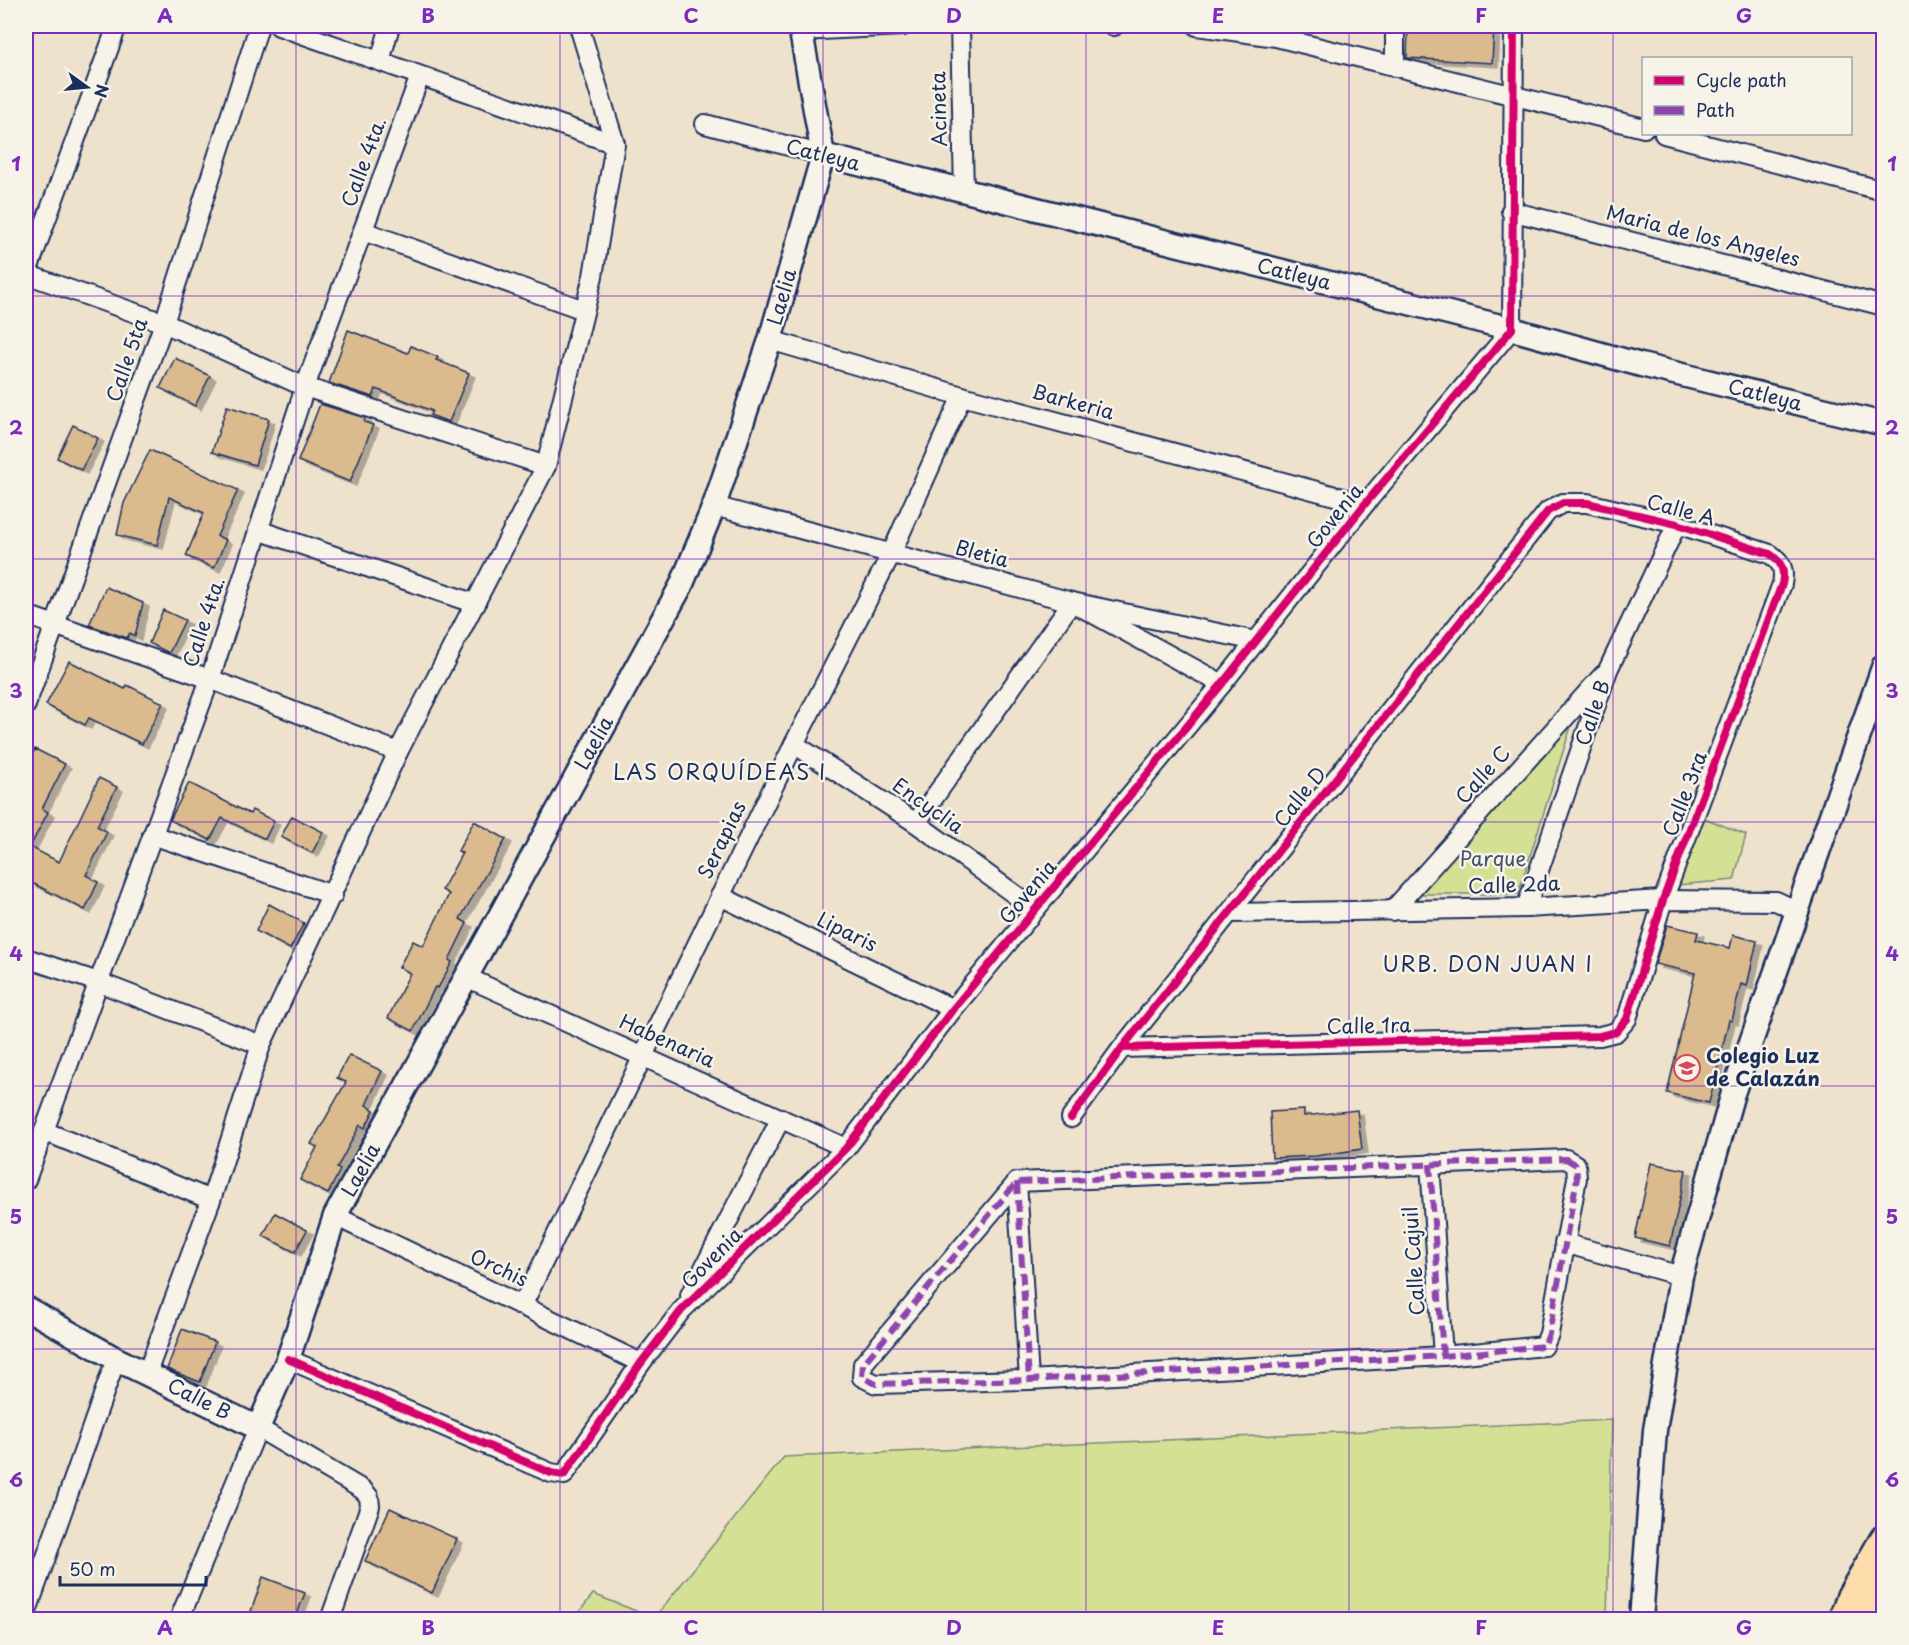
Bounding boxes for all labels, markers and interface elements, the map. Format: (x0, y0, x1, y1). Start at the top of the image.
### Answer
text: A (157, 0, 173, 30)
text: B (421, 0, 435, 30)
text: C (683, 0, 699, 30)
text: D (946, 0, 962, 30)
text: E (1212, 0, 1224, 30)
text: F (1475, 0, 1487, 30)
text: G (1736, 0, 1752, 30)
north arrow (57, 57, 117, 117)
legend (1642, 57, 1852, 135)
text: Cycle path (1696, 66, 1787, 93)
street label: Acineta (922, 71, 954, 147)
text: N (89, 82, 116, 100)
text: Path (1696, 96, 1735, 123)
street label: Calle 4ta. (333, 113, 393, 211)
street label: Catleya (783, 130, 864, 178)
text: 1 (11, 148, 21, 178)
text: 1 (1887, 148, 1897, 178)
street label: Maria de los Angeles (1603, 196, 1803, 274)
street label: Catleya (1254, 249, 1335, 297)
street label: Laelia (759, 264, 804, 329)
street label: Calle 5ta (98, 313, 155, 406)
street label: Catleya (1725, 370, 1806, 418)
street label: Barkeria (1029, 376, 1118, 427)
text: 2 (9, 412, 23, 442)
text: 2 (1885, 412, 1899, 442)
street label: Govenia (1299, 476, 1370, 555)
street label: Calle A (1644, 486, 1719, 533)
street label: Bletia (952, 532, 1013, 575)
street label: Calle 4ta. (174, 573, 232, 671)
text: 3 (9, 675, 23, 705)
text: 3 (1885, 675, 1899, 705)
street label: Calle B (1567, 676, 1617, 750)
street label: Laelia (566, 709, 621, 775)
street label: Calle C (1448, 738, 1517, 810)
street label: Calle 3ra (1654, 746, 1714, 841)
district label: LAS ORQUÍDEAS I (613, 755, 827, 787)
street label: Calle D (1266, 759, 1333, 833)
street label: Encyclia (887, 770, 971, 841)
street label: Serapias (689, 796, 753, 884)
park label: Parque (1460, 843, 1526, 873)
street label: Govenia (991, 852, 1064, 930)
street label: Calle 2da (1467, 867, 1561, 901)
street label: Liparis (812, 904, 883, 959)
text: 4 (9, 938, 23, 968)
text: 4 (1885, 938, 1899, 968)
district label: URB. DON JUAN I (1383, 947, 1593, 979)
street label: Habenaria (615, 1006, 720, 1075)
street label: Calle 1ra (1326, 1009, 1412, 1041)
place label: Colegio Luz de Calazán (1706, 1040, 1820, 1093)
school or university icon: Colegio Luz de Calazán (1672, 1053, 1702, 1083)
street label: Laelia (333, 1136, 388, 1202)
text: 5 (10, 1201, 22, 1231)
text: 5 (1886, 1201, 1898, 1231)
street label: Calle Cajuil (1394, 1206, 1432, 1317)
street label: Govenia (674, 1219, 749, 1295)
street label: Orchis (465, 1241, 534, 1294)
street label: Calle B (163, 1369, 236, 1427)
text: 6 (9, 1464, 23, 1494)
text: 6 (1885, 1464, 1899, 1494)
scale bar (60, 1549, 206, 1587)
text: 50 m (69, 1555, 116, 1582)
text: A (157, 1612, 173, 1642)
text: B (421, 1612, 435, 1642)
text: C (683, 1612, 699, 1642)
text: D (946, 1612, 962, 1642)
text: E (1212, 1612, 1224, 1642)
text: F (1475, 1612, 1487, 1642)
text: G (1736, 1612, 1752, 1642)

